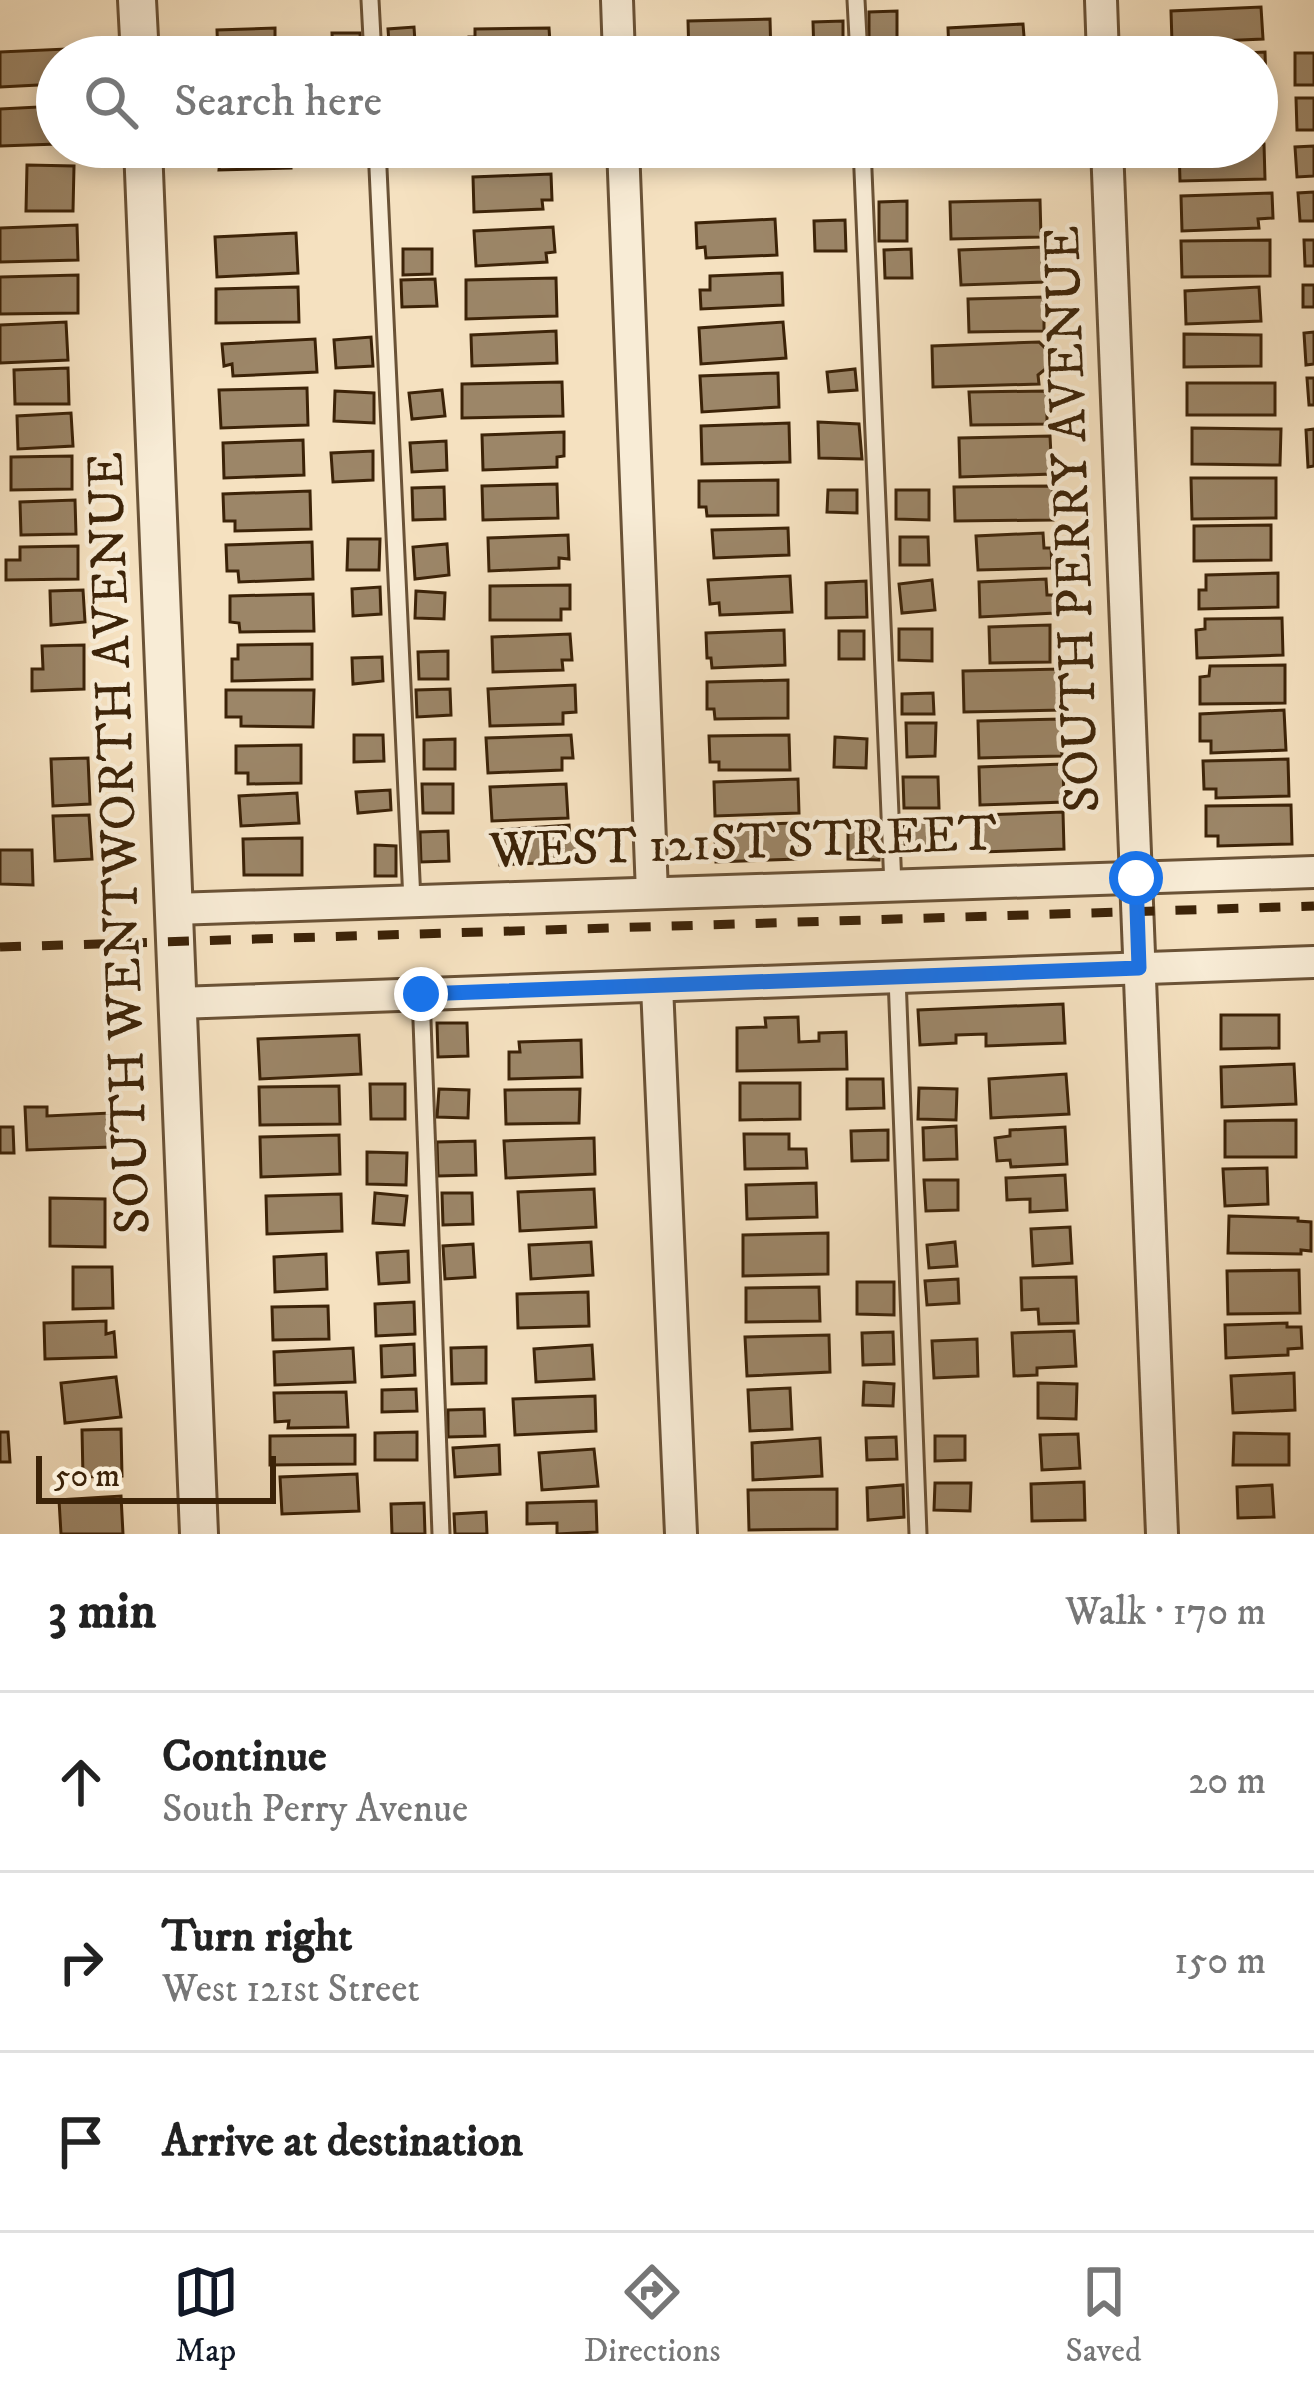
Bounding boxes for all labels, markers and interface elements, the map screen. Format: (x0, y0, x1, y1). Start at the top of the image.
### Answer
search box (36, 36, 1278, 168)
icon: search (78, 69, 144, 135)
text: Search here (174, 74, 382, 130)
street label: SOUTH PERRY AVENUE (1031, 224, 1115, 814)
street label: SOUTH WENTWORTH AVENUE (74, 451, 166, 1235)
street label: WEST 121ST STREET (487, 802, 998, 884)
route start (1109, 851, 1163, 905)
route end (394, 967, 448, 1021)
scale bar (36, 1450, 276, 1503)
text: 50 m (54, 1456, 120, 1497)
text: 3 min (48, 1580, 156, 1644)
text: Walk · 170 m (1065, 1588, 1266, 1637)
text: Continue (162, 1729, 327, 1785)
icon: ahead (48, 1749, 114, 1815)
text: 20 m (1188, 1757, 1266, 1806)
text: South Perry Avenue (162, 1785, 468, 1834)
text: Turn right (162, 1909, 352, 1965)
icon: right (48, 1929, 114, 1995)
text: 150 m (1174, 1937, 1266, 1986)
text: West 121st Street (162, 1965, 420, 2014)
icon: arrive (48, 2109, 114, 2175)
text: Arrive at destination (162, 2114, 523, 2170)
tab: Map (173, 2259, 239, 2372)
tab: Directions (584, 2259, 720, 2372)
tab: Saved (1066, 2259, 1141, 2372)

